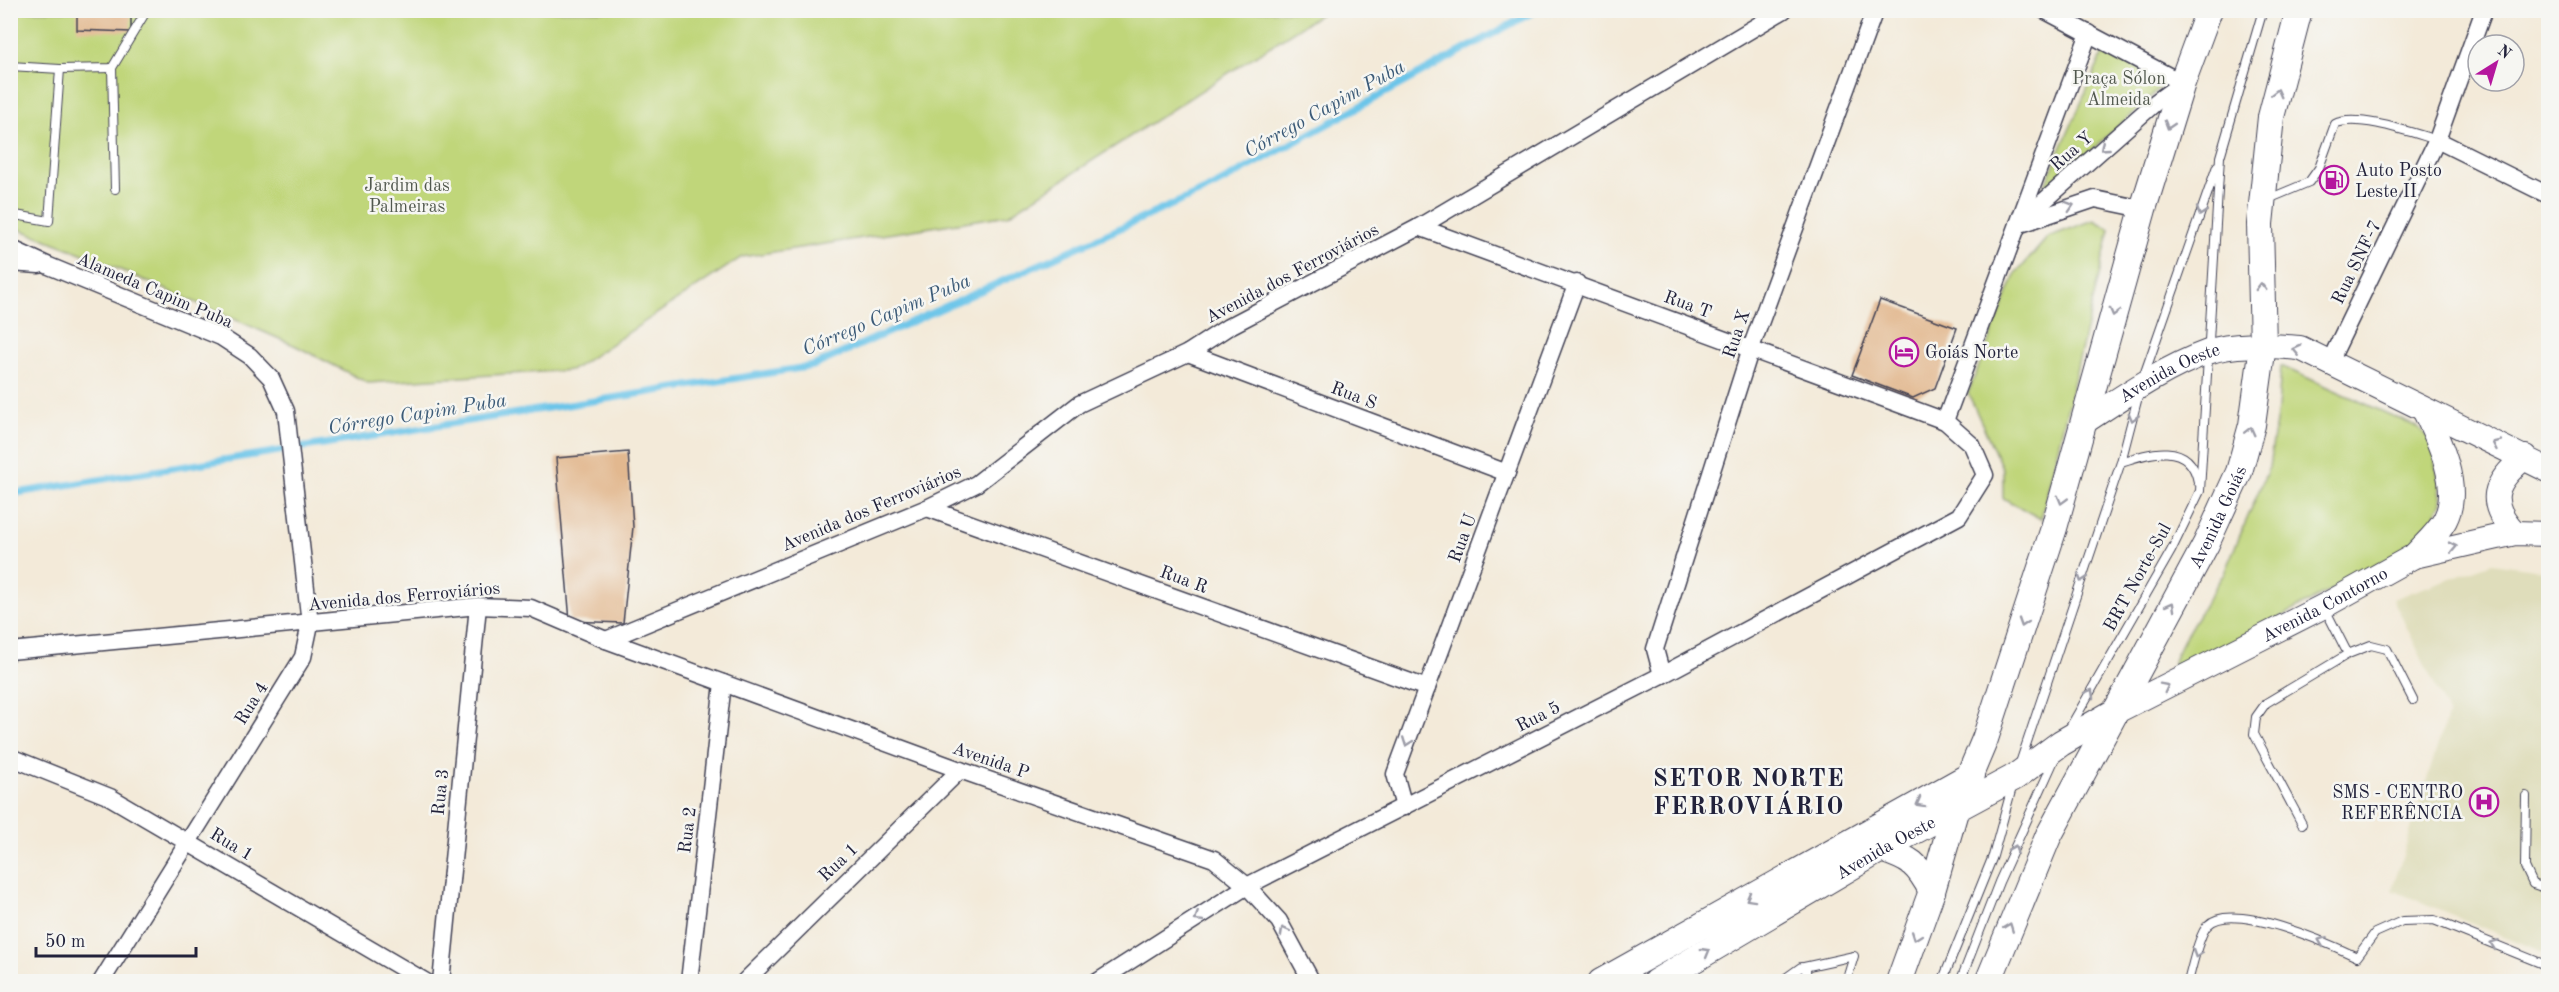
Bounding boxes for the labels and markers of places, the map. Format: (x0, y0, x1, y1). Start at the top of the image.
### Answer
place label: Auto Posto Leste II (2355, 162, 2442, 201)
fuel station icon: Auto Posto Leste II (2318, 164, 2350, 196)
hotel icon: Goiás Norte (1888, 336, 1920, 368)
place label: Goiás Norte (1925, 344, 2018, 362)
place label: SMS - CENTRO REFERÊNCIA (2332, 784, 2463, 823)
hospital icon: SMS - CENTRO REFERÊNCIA (2468, 786, 2500, 818)

